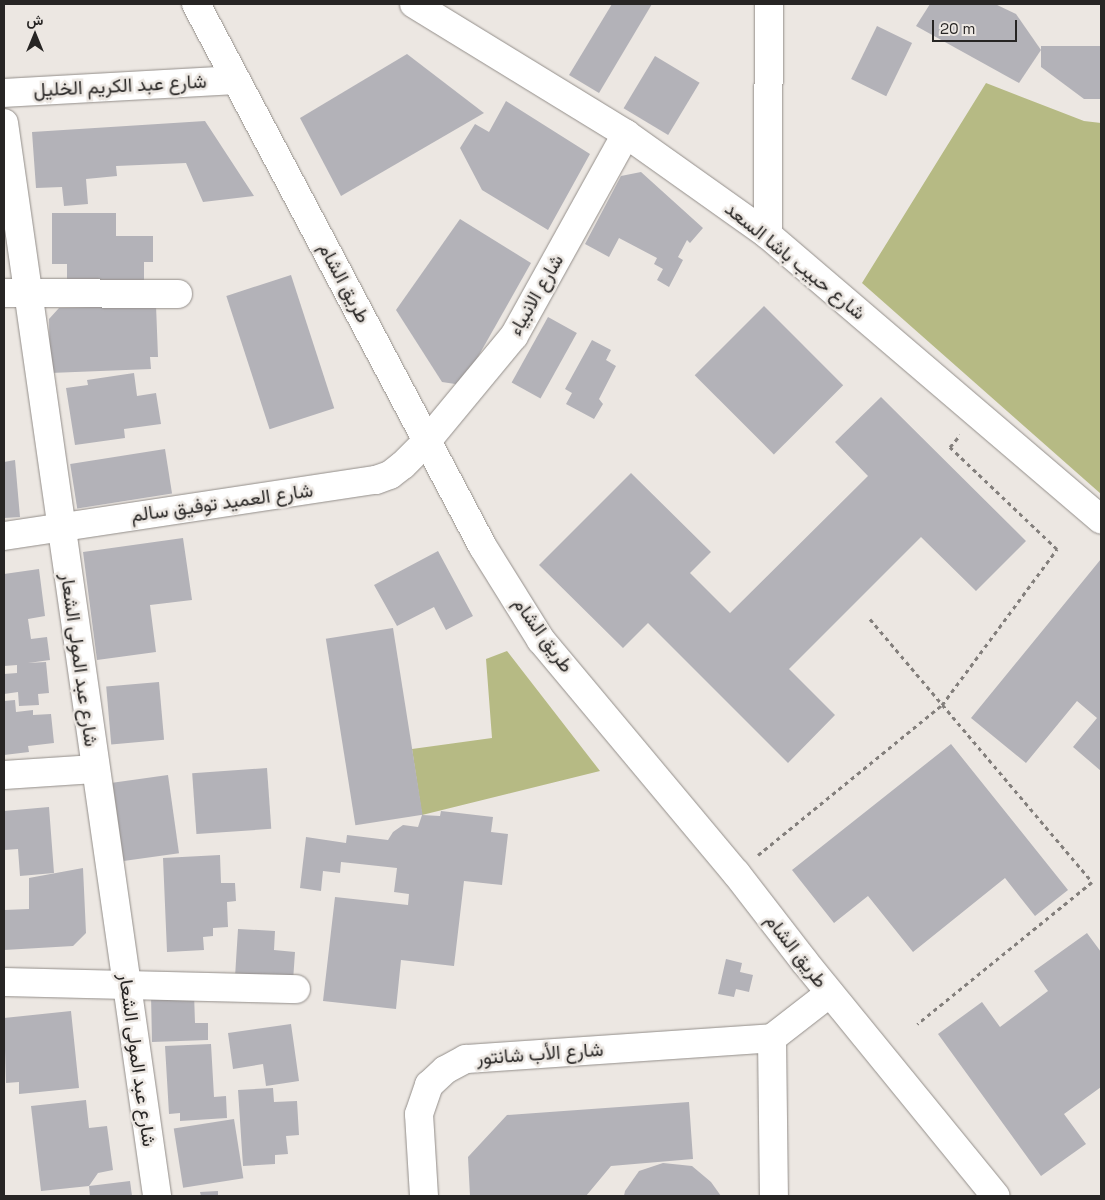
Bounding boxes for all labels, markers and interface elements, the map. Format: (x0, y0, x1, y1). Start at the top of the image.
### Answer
north arrow (10, 10, 60, 60)
scale bar (935, 10, 1020, 42)
text: ش (27, 11, 43, 29)
text: 20 m (940, 19, 975, 38)
street label: شارع عبد الكريم الخليل (33, 70, 207, 102)
street label: شارع حبيب باشا السعد (720, 197, 870, 325)
street label: طريق الشام (313, 239, 375, 327)
street label: شارع الانبياء (504, 250, 568, 340)
street label: شارع العميد توفيق سالم (130, 479, 314, 527)
street label: شارع عبد المولى الشعار (56, 572, 102, 748)
street label: طريق الشام (508, 593, 578, 677)
street label: طريق الشام (760, 910, 832, 992)
street label: شارع عبد المولى الشعار (114, 972, 160, 1148)
street label: شارع الأب شانتور (476, 1038, 604, 1070)

